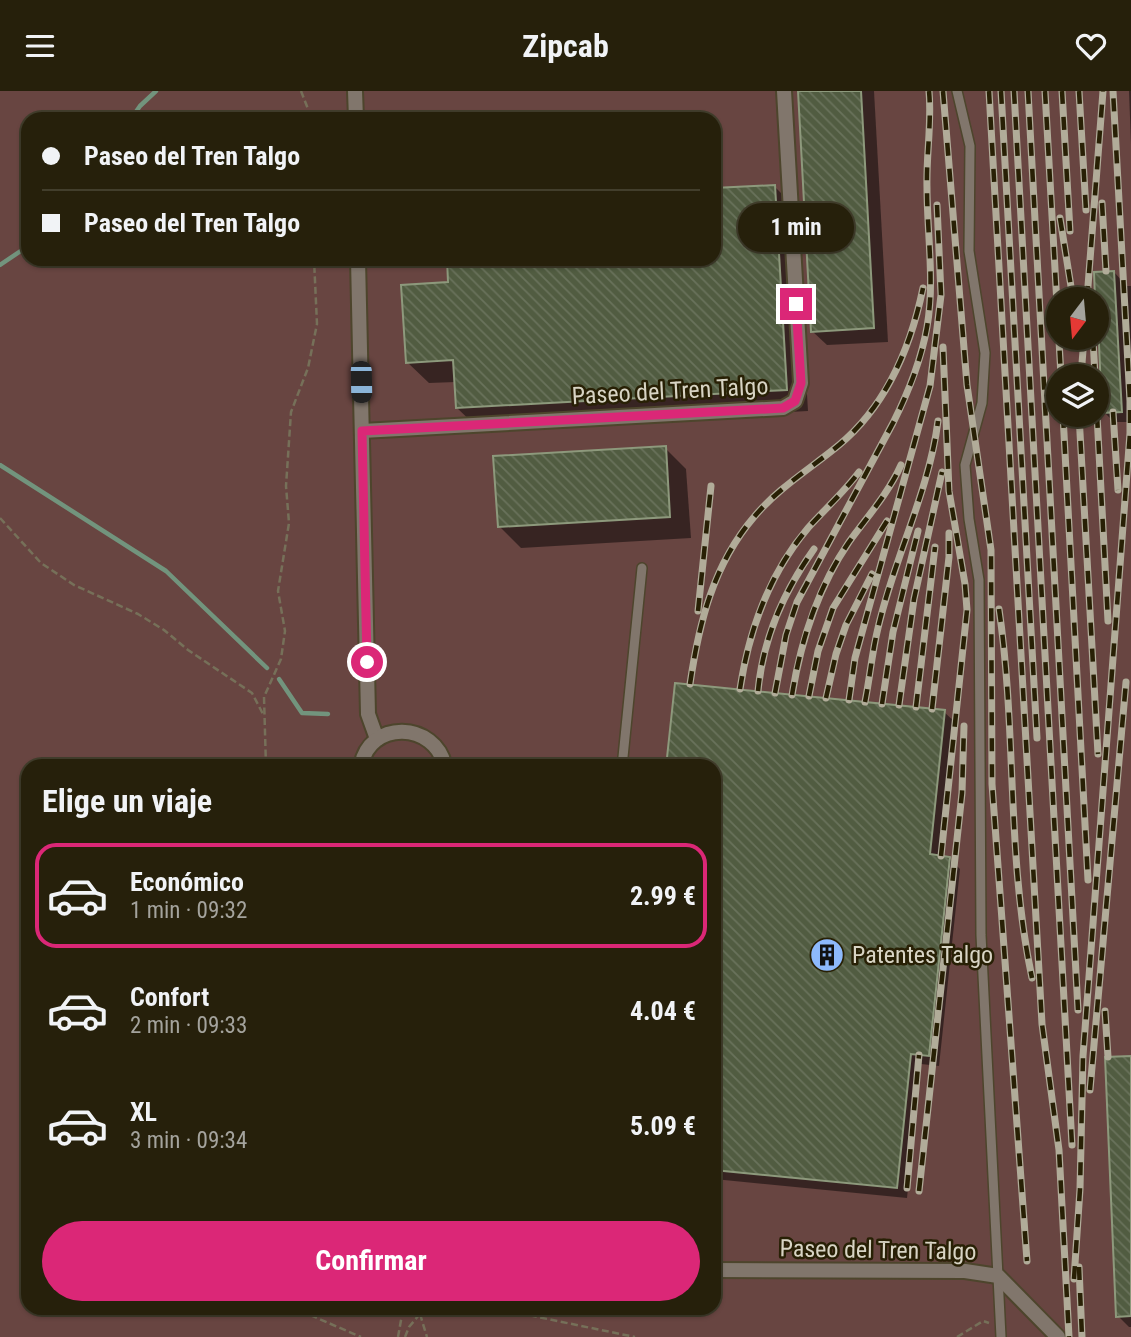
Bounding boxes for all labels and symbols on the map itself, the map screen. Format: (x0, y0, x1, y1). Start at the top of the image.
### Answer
callout: 1 min (738, 202, 854, 251)
north arrow (1046, 287, 1110, 350)
route end (780, 288, 812, 320)
car (351, 361, 372, 403)
street label: Paseo del Tren Talgo (571, 372, 769, 410)
route start (351, 646, 383, 678)
building icon: Patentes Talgo (808, 936, 846, 974)
place label: Patentes Talgo (852, 941, 993, 969)
street label: Paseo del Tren Talgo (779, 1234, 977, 1266)

